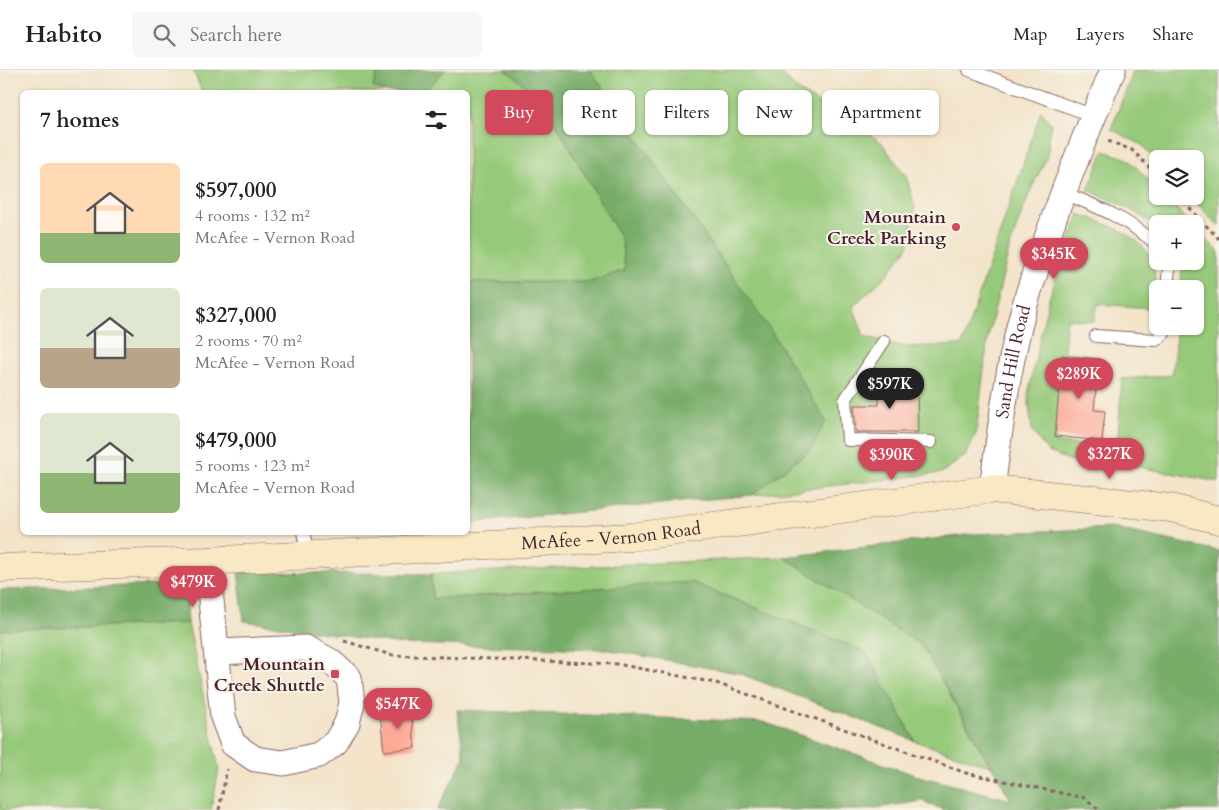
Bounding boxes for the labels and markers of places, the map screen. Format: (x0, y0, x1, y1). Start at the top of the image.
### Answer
place label: Mountain Creek Parking (827, 205, 946, 251)
marker: Mountain Creek Parking (950, 221, 962, 233)
pin: $345K (1019, 238, 1089, 280)
pin: $289K (1044, 358, 1114, 400)
pin: $597K (855, 368, 925, 410)
pin: $390K (857, 438, 927, 481)
pin: $327K (1075, 438, 1145, 480)
pin: $479K (158, 566, 228, 608)
place label: Mountain Creek Shuttle (214, 652, 325, 698)
marker: Mountain Creek Shuttle (329, 668, 341, 680)
pin: $547K (363, 688, 433, 730)

